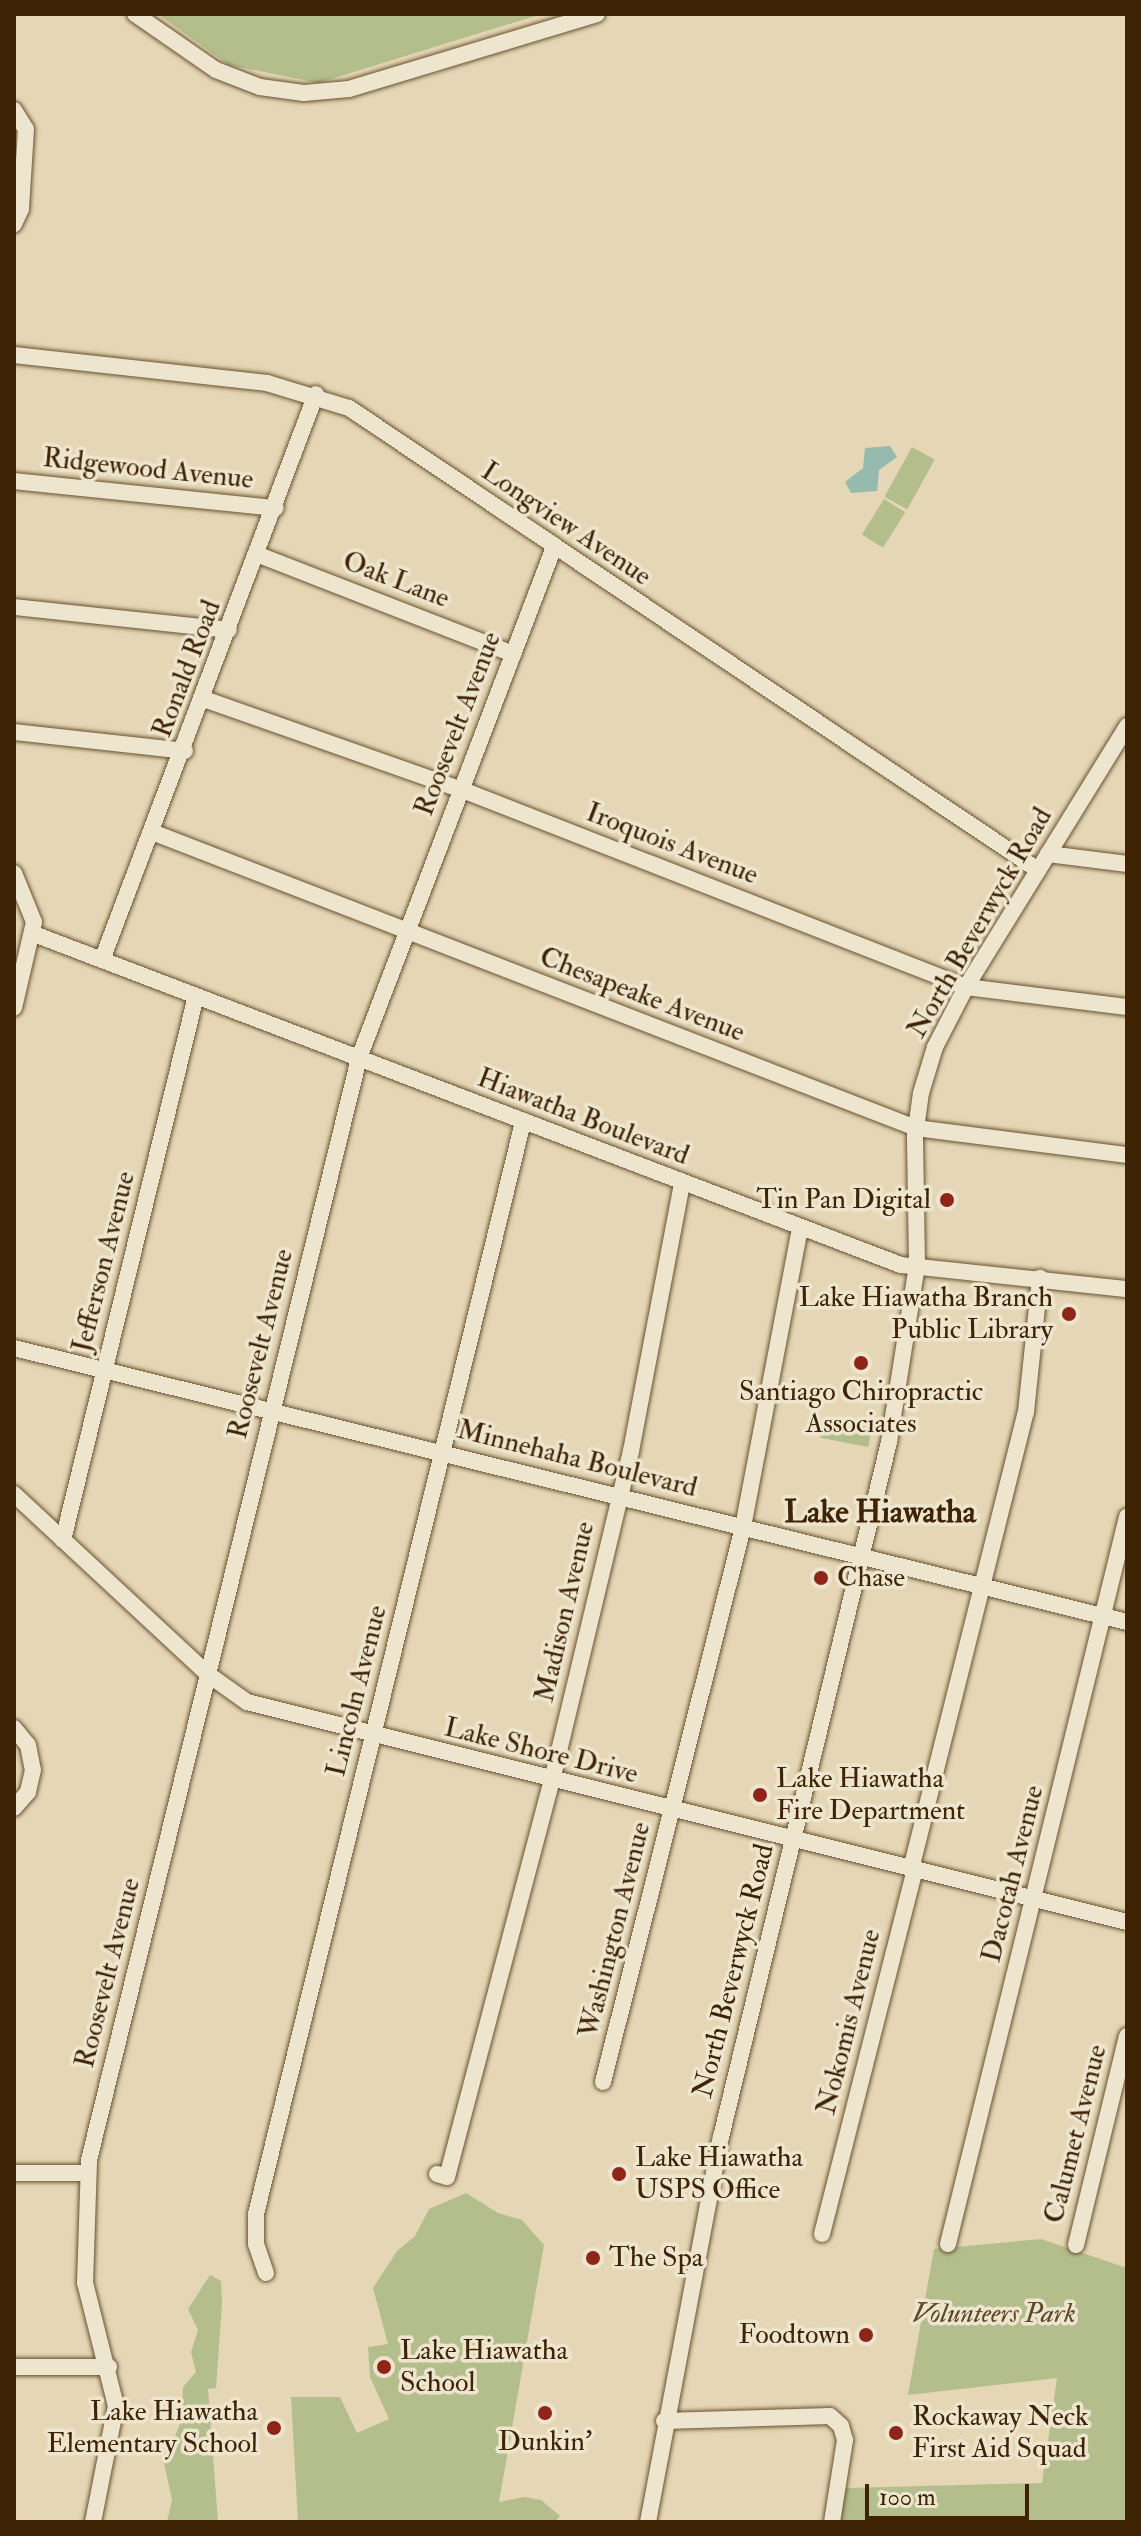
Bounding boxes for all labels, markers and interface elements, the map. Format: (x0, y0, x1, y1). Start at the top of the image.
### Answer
street label: Ridgewood Avenue (41, 441, 255, 497)
street label: Longview Avenue (475, 455, 657, 593)
street label: Oak Lane (338, 544, 454, 616)
street label: Ronald Road (145, 596, 229, 742)
street label: Roosevelt Avenue (407, 627, 509, 821)
street label: Iroquois Avenue (581, 796, 763, 892)
street label: North Beverwyck Road (900, 802, 1060, 1044)
street label: Chesapeake Avenue (535, 940, 749, 1050)
street label: Hiawatha Boulevard (472, 1061, 694, 1173)
street label: Jefferson Avenue (65, 1168, 143, 1356)
place label: Tin Pan Digital (756, 1183, 931, 1217)
marker: Tin Pan Digital (938, 1191, 956, 1209)
street label: Roosevelt Avenue (221, 1246, 301, 1442)
place label: Lake Hiawatha Branch Public Library (799, 1281, 1053, 1347)
marker: Lake Hiawatha Branch Public Library (1060, 1305, 1078, 1323)
marker: Santiago Chiropractic Associates (852, 1354, 870, 1372)
place label: Santiago Chiropractic Associates (739, 1375, 983, 1441)
street label: Minnehaha Boulevard (454, 1413, 700, 1505)
district label: Lake Hiawatha (784, 1493, 976, 1531)
street label: Madison Avenue (528, 1519, 602, 1705)
place label: Chase (837, 1561, 905, 1595)
marker: Chase (812, 1569, 830, 1587)
street label: Lincoln Avenue (320, 1602, 394, 1780)
street label: Lake Shore Drive (441, 1711, 641, 1791)
place label: Lake Hiawatha Fire Department (776, 1762, 965, 1828)
street label: Dacotah Avenue (975, 1782, 1051, 1966)
marker: Lake Hiawatha Fire Department (751, 1786, 769, 1804)
street label: Washington Avenue (572, 1819, 658, 2041)
street label: North Beverwyck Road (686, 1841, 782, 2101)
street label: Roosevelt Avenue (68, 1875, 148, 2071)
street label: Nokomis Avenue (810, 1926, 888, 2118)
street label: Calumet Avenue (1038, 2041, 1114, 2227)
place label: Lake Hiawatha USPS Office (635, 2141, 803, 2207)
marker: Lake Hiawatha USPS Office (610, 2165, 628, 2183)
place label: The Spa (609, 2241, 703, 2275)
marker: The Spa (584, 2249, 602, 2267)
park label: Volunteers Park (912, 2297, 1076, 2331)
place label: Foodtown (738, 2318, 850, 2352)
marker: Foodtown (857, 2326, 875, 2344)
place label: Lake Hiawatha School (400, 2334, 568, 2400)
marker: Lake Hiawatha School (375, 2358, 393, 2376)
place label: Lake Hiawatha Elementary School (47, 2395, 258, 2461)
place label: Rockaway Neck First Aid Squad (912, 2400, 1088, 2466)
marker: Dunkin' (536, 2404, 554, 2422)
marker: Lake Hiawatha Elementary School (265, 2419, 283, 2437)
marker: Rockaway Neck First Aid Squad (887, 2424, 905, 2442)
place label: Dunkin' (498, 2425, 592, 2459)
scale bar (869, 2468, 1033, 2518)
text: 100 m (879, 2482, 936, 2513)

